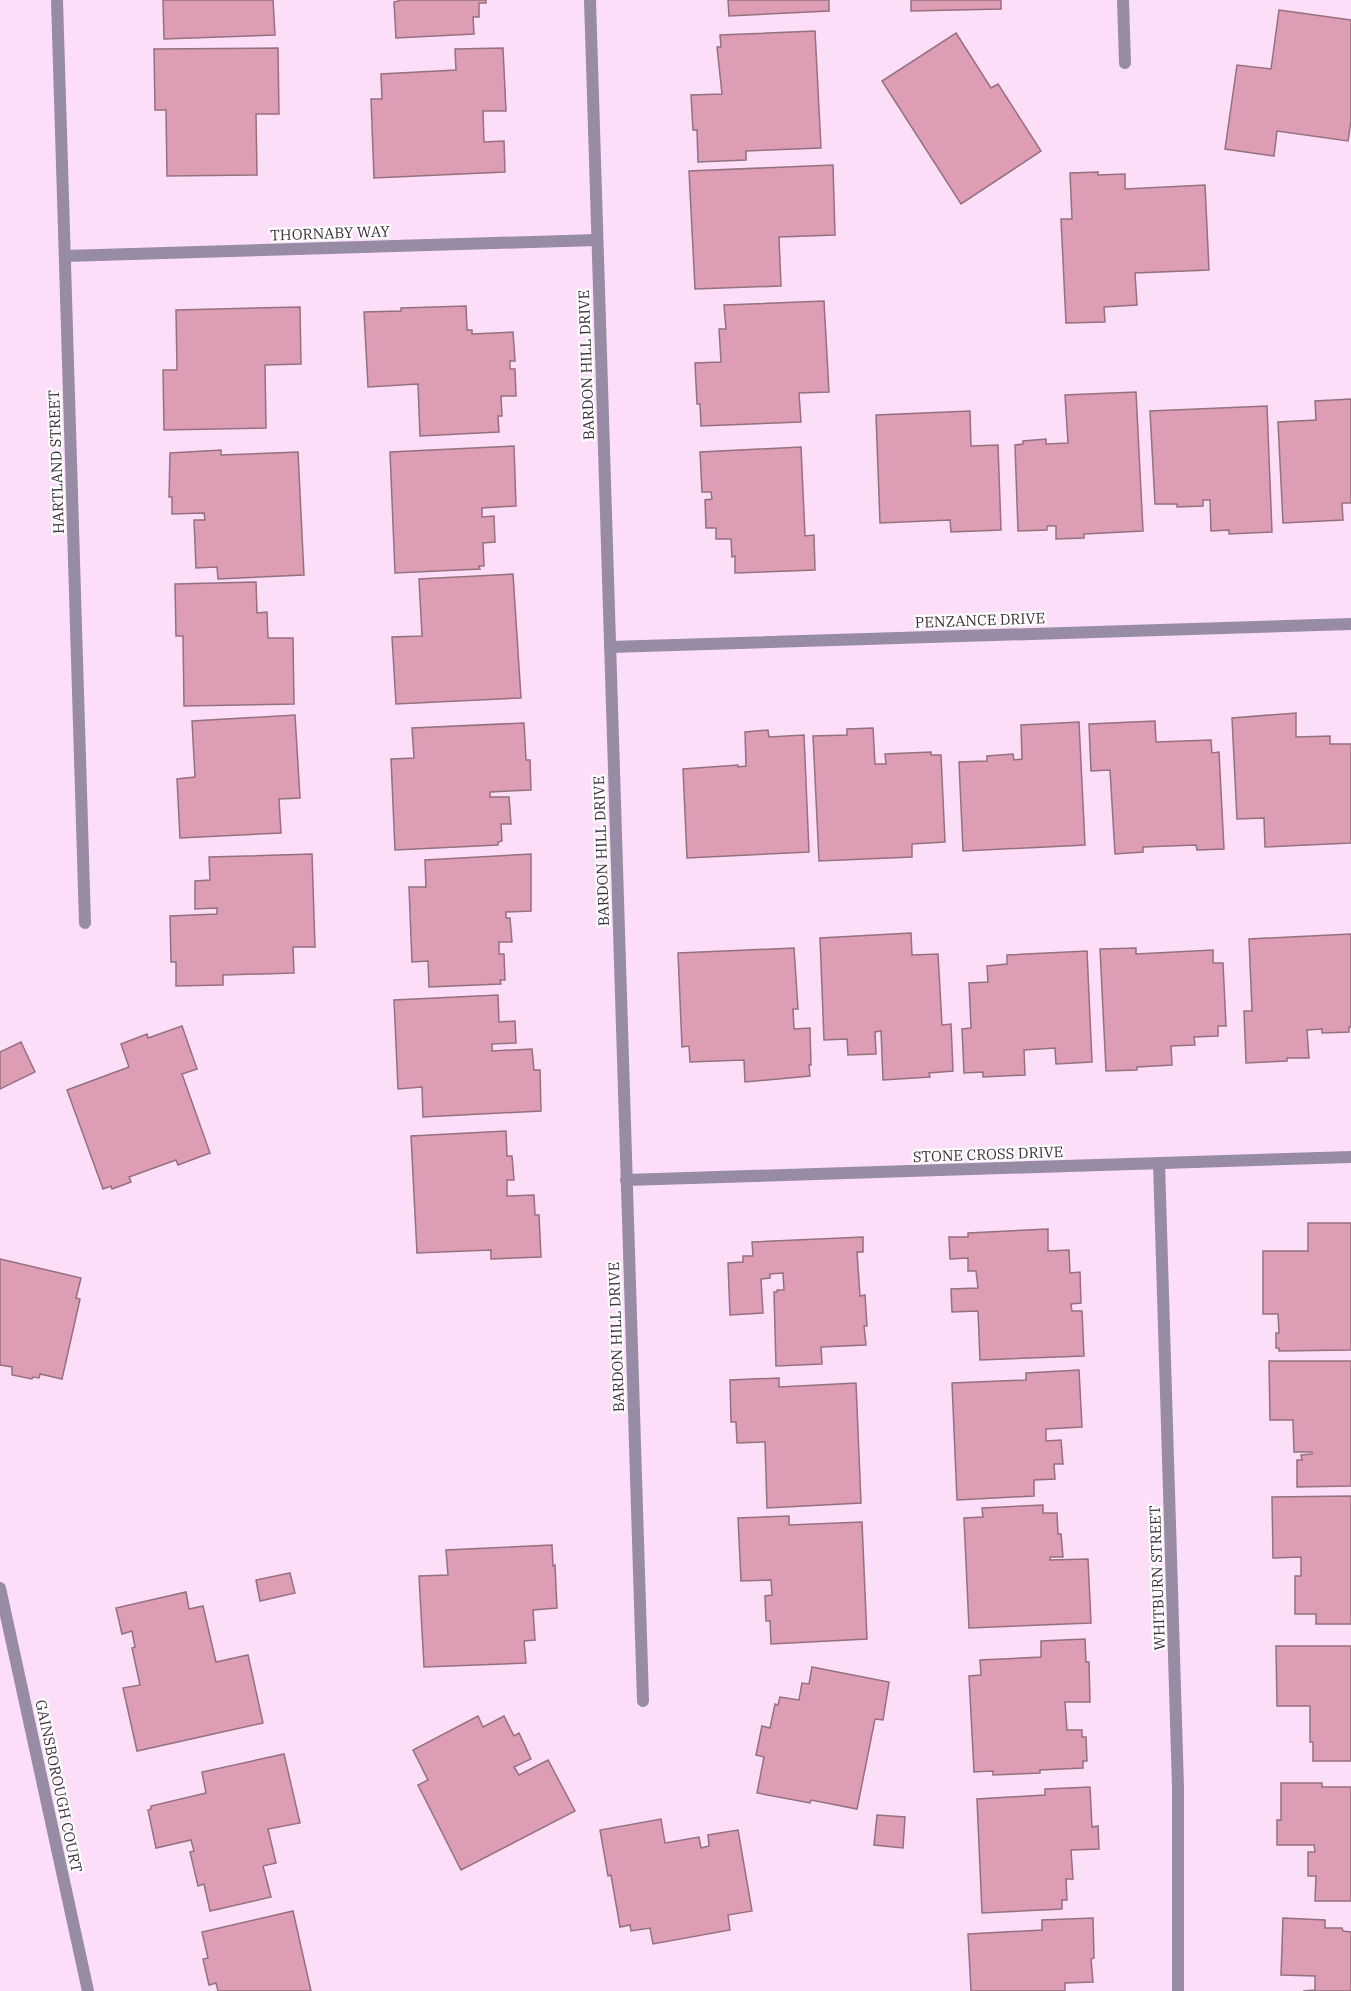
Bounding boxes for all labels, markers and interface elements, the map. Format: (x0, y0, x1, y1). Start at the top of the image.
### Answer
street label: THORNABY WAY (270, 221, 391, 245)
street label: BARDON HILL DRIVE (574, 289, 598, 441)
street label: HARTLAND STREET (44, 389, 68, 534)
street label: PENZANCE DRIVE (914, 608, 1046, 632)
street label: BARDON HILL DRIVE (589, 775, 613, 927)
street label: STONE CROSS DRIVE (912, 1142, 1064, 1166)
street label: BARDON HILL DRIVE (604, 1261, 628, 1413)
street label: WHITBURN STREET (1145, 1505, 1169, 1651)
street label: GAINSBOROUGH COURT (31, 1698, 87, 1874)

